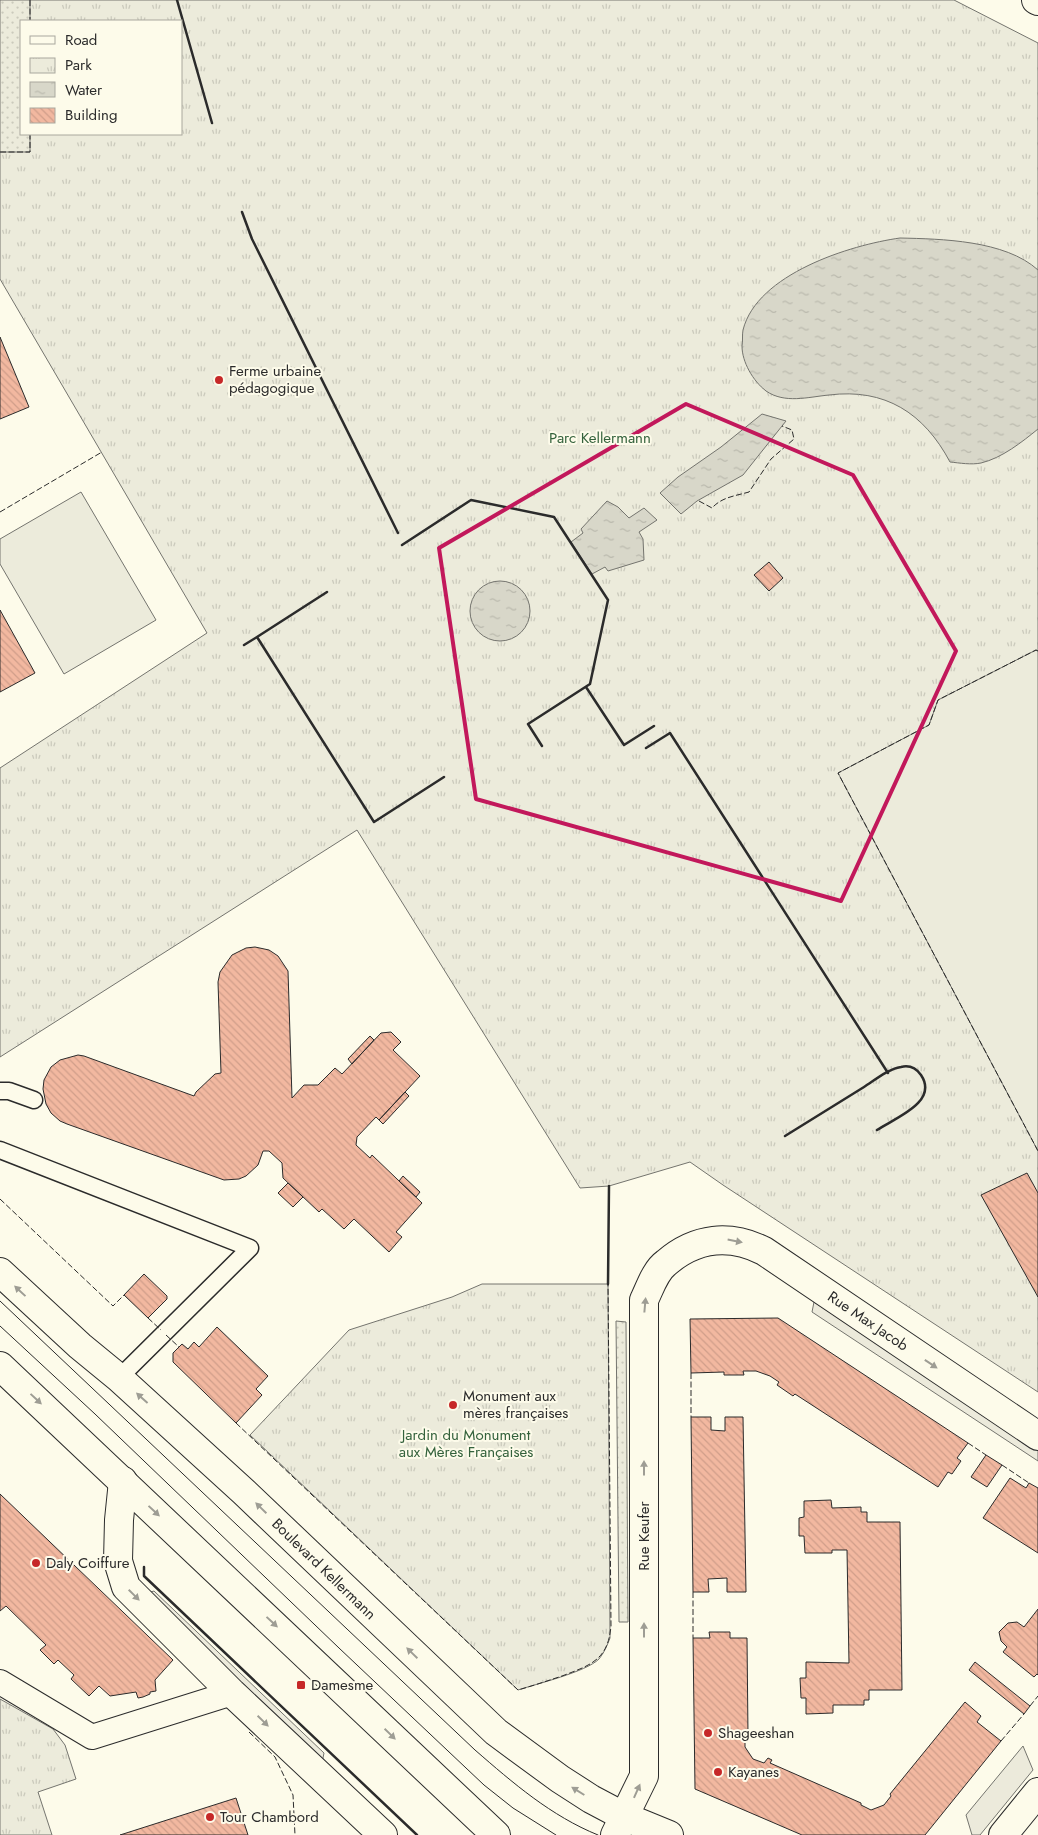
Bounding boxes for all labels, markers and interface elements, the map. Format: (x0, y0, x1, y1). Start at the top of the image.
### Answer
legend (20, 20, 182, 135)
text: Road (65, 29, 97, 51)
text: Park (65, 54, 92, 76)
text: Water (65, 79, 103, 101)
text: Building (65, 104, 117, 126)
place label: Ferme urbaine pédagogique (229, 360, 321, 399)
marker: Ferme urbaine pédagogique (213, 374, 225, 386)
park label: Parc Kellermann (549, 427, 651, 449)
one-way arrow (727, 1237, 743, 1245)
one-way arrow (14, 1285, 27, 1296)
street label: Rue Max Jacob (823, 1286, 913, 1356)
one-way arrow (641, 1297, 649, 1313)
one-way arrow (924, 1359, 937, 1369)
place label: Monument aux mères françaises (463, 1385, 568, 1424)
one-way arrow (136, 1392, 148, 1404)
one-way arrow (29, 1393, 41, 1405)
marker: Monument aux mères françaises (447, 1399, 459, 1411)
park label: Jardin du Monument aux Mères Françaises (399, 1424, 533, 1463)
one-way arrow (640, 1459, 648, 1475)
street label: Rue Keufer (633, 1501, 655, 1571)
one-way arrow (255, 1502, 267, 1514)
one-way arrow (148, 1505, 160, 1517)
street label: Boulevard Kellermann (267, 1513, 381, 1625)
place label: Daly Coiffure (46, 1552, 130, 1574)
marker: Daly Coiffure (30, 1557, 42, 1569)
one-way arrow (128, 1589, 140, 1601)
one-way arrow (266, 1616, 278, 1628)
one-way arrow (640, 1622, 648, 1638)
one-way arrow (406, 1647, 418, 1659)
place label: Damesme (311, 1674, 374, 1696)
marker: Damesme (295, 1679, 307, 1691)
one-way arrow (256, 1715, 268, 1727)
place label: Shageeshan (718, 1722, 794, 1744)
marker: Shageeshan (702, 1727, 714, 1739)
one-way arrow (384, 1728, 396, 1740)
place label: Kayanes (728, 1761, 779, 1783)
marker: Kayanes (712, 1766, 724, 1778)
one-way arrow (633, 1784, 641, 1798)
one-way arrow (571, 1786, 584, 1795)
place label: Tour Chambord (220, 1806, 319, 1828)
marker: Tour Chambord (204, 1811, 216, 1823)

